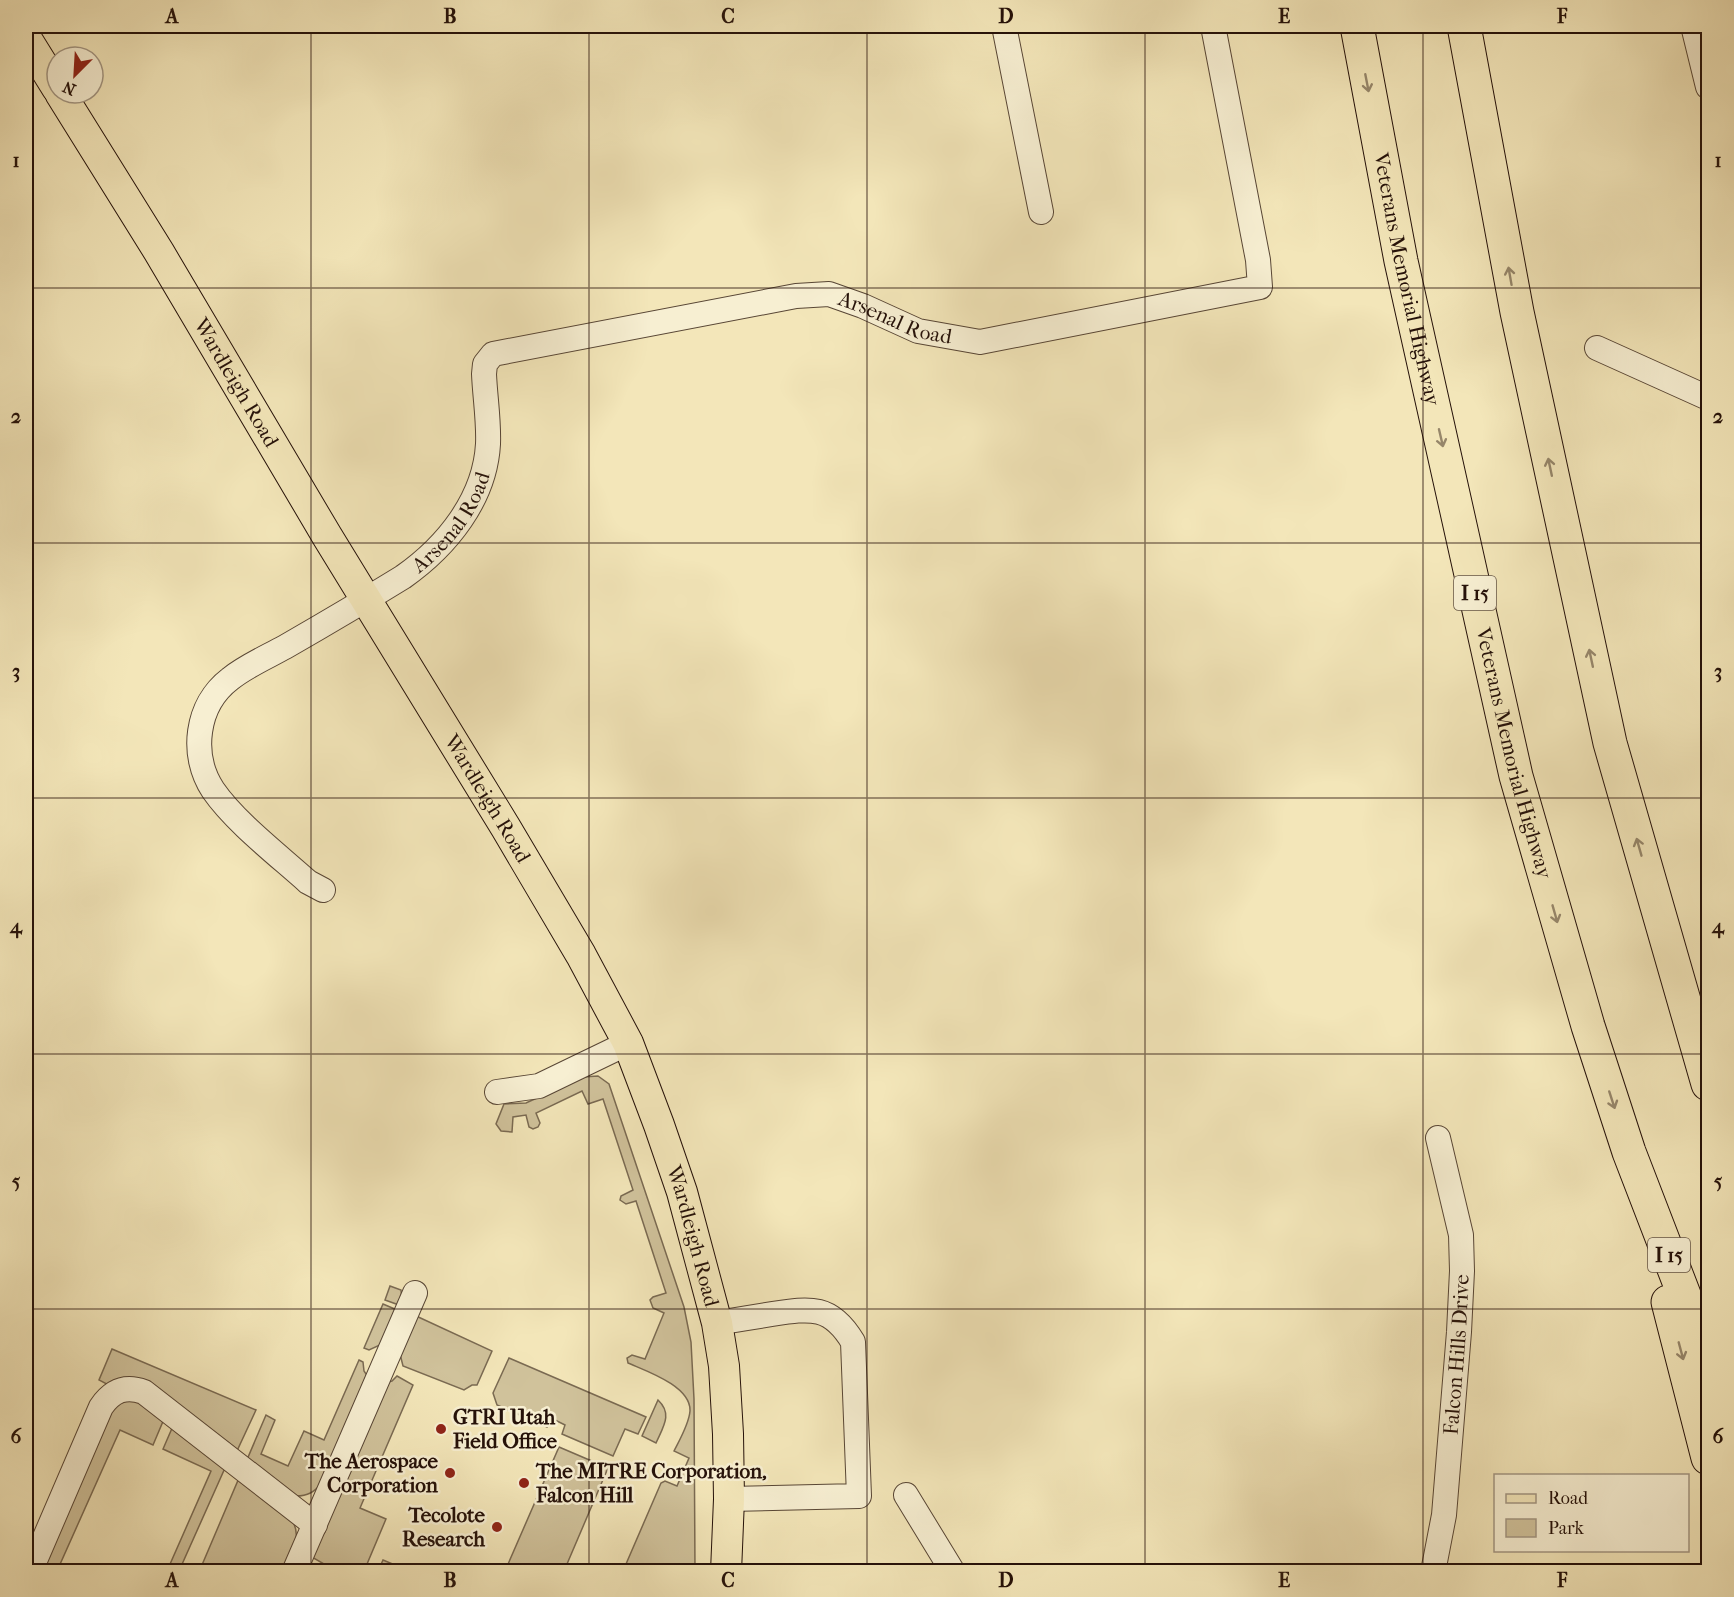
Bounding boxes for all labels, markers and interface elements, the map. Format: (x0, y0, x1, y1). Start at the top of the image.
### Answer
text: A (164, 5, 180, 28)
text: B (443, 5, 457, 28)
text: C (721, 5, 735, 28)
text: D (998, 5, 1014, 28)
text: E (1278, 5, 1290, 28)
text: F (1556, 5, 1568, 28)
north arrow (45, 45, 105, 105)
one-way arrow (1362, 73, 1373, 92)
text: N (59, 77, 79, 99)
text: 1 (12, 149, 20, 172)
text: 1 (1714, 149, 1722, 172)
street label: Veterans Memorial Highway (1369, 150, 1445, 409)
one-way arrow (1505, 267, 1516, 286)
street label: Arsenal Road (834, 286, 954, 349)
street label: Wardleigh Road (188, 313, 284, 452)
text: 2 (11, 405, 21, 428)
text: 2 (1713, 405, 1723, 428)
one-way arrow (1436, 428, 1447, 448)
one-way arrow (1544, 458, 1556, 477)
street label: Arsenal Road (406, 468, 495, 578)
road number: I 15 (1454, 576, 1496, 610)
street label: Veterans Memorial Highway (1471, 624, 1557, 882)
one-way arrow (1585, 648, 1597, 667)
text: 3 (12, 660, 20, 683)
text: 3 (1714, 660, 1722, 683)
street label: Wardleigh Road (439, 729, 536, 867)
one-way arrow (1632, 838, 1644, 857)
one-way arrow (1550, 904, 1561, 923)
text: 4 (9, 915, 23, 939)
text: 4 (1711, 915, 1725, 939)
one-way arrow (1607, 1090, 1618, 1109)
street label: Wardleigh Road (661, 1161, 724, 1310)
text: 5 (12, 1170, 21, 1193)
text: 5 (1714, 1170, 1723, 1193)
road number: I 15 (1648, 1238, 1690, 1272)
street label: Falcon Hills Drive (1439, 1274, 1474, 1436)
one-way arrow (1675, 1341, 1687, 1360)
place label: GTRI Utah Field Office (452, 1405, 557, 1453)
marker: GTRI Utah Field Office (434, 1422, 448, 1436)
text: 6 (11, 1425, 23, 1448)
text: 6 (1713, 1425, 1725, 1448)
place label: The Aerospace Corporation (304, 1449, 439, 1497)
place label: The MITRE Corporation, Falcon Hill (535, 1459, 767, 1507)
marker: The Aerospace Corporation (443, 1466, 457, 1480)
legend (1494, 1474, 1689, 1552)
marker: The MITRE Corporation, Falcon Hill (517, 1476, 531, 1490)
text: Road (1548, 1488, 1588, 1509)
place label: Tecolote Research (402, 1503, 486, 1551)
text: Park (1548, 1518, 1585, 1539)
marker: Tecolote Research (490, 1520, 504, 1534)
text: A (164, 1569, 180, 1592)
text: B (443, 1569, 457, 1592)
text: C (721, 1569, 735, 1592)
text: D (998, 1569, 1014, 1592)
text: E (1278, 1569, 1290, 1592)
text: F (1556, 1569, 1568, 1592)

